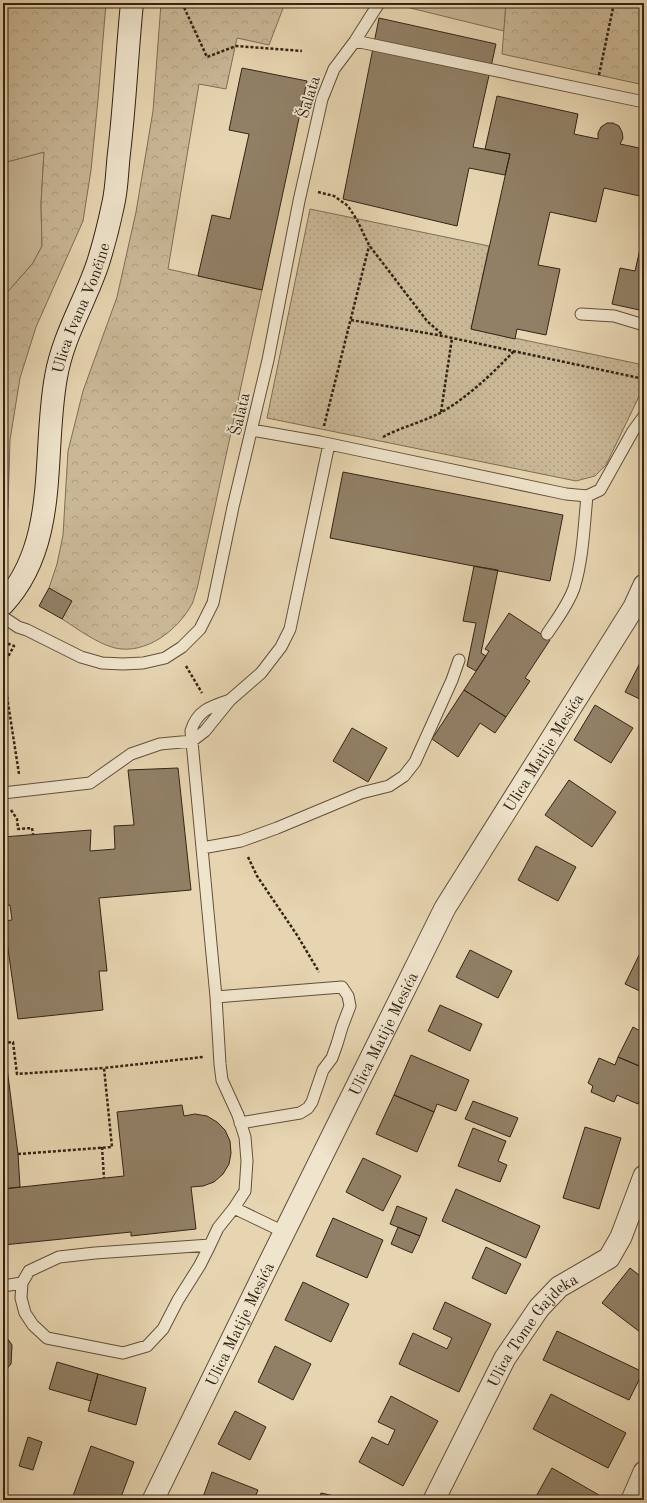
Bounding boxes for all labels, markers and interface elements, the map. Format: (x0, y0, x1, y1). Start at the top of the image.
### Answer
street label: Šalata (291, 73, 324, 121)
street label: Ulica Ivana Vončine (51, 241, 113, 375)
street label: Šalata (223, 390, 254, 437)
street label: Ulica Matije Mesića (502, 692, 587, 815)
street label: Ulica Matije Mesića (347, 970, 422, 1099)
street label: Ulica Matije Mesića (204, 1260, 278, 1389)
street label: Ulica Tome Gajdeka (486, 1272, 581, 1390)

